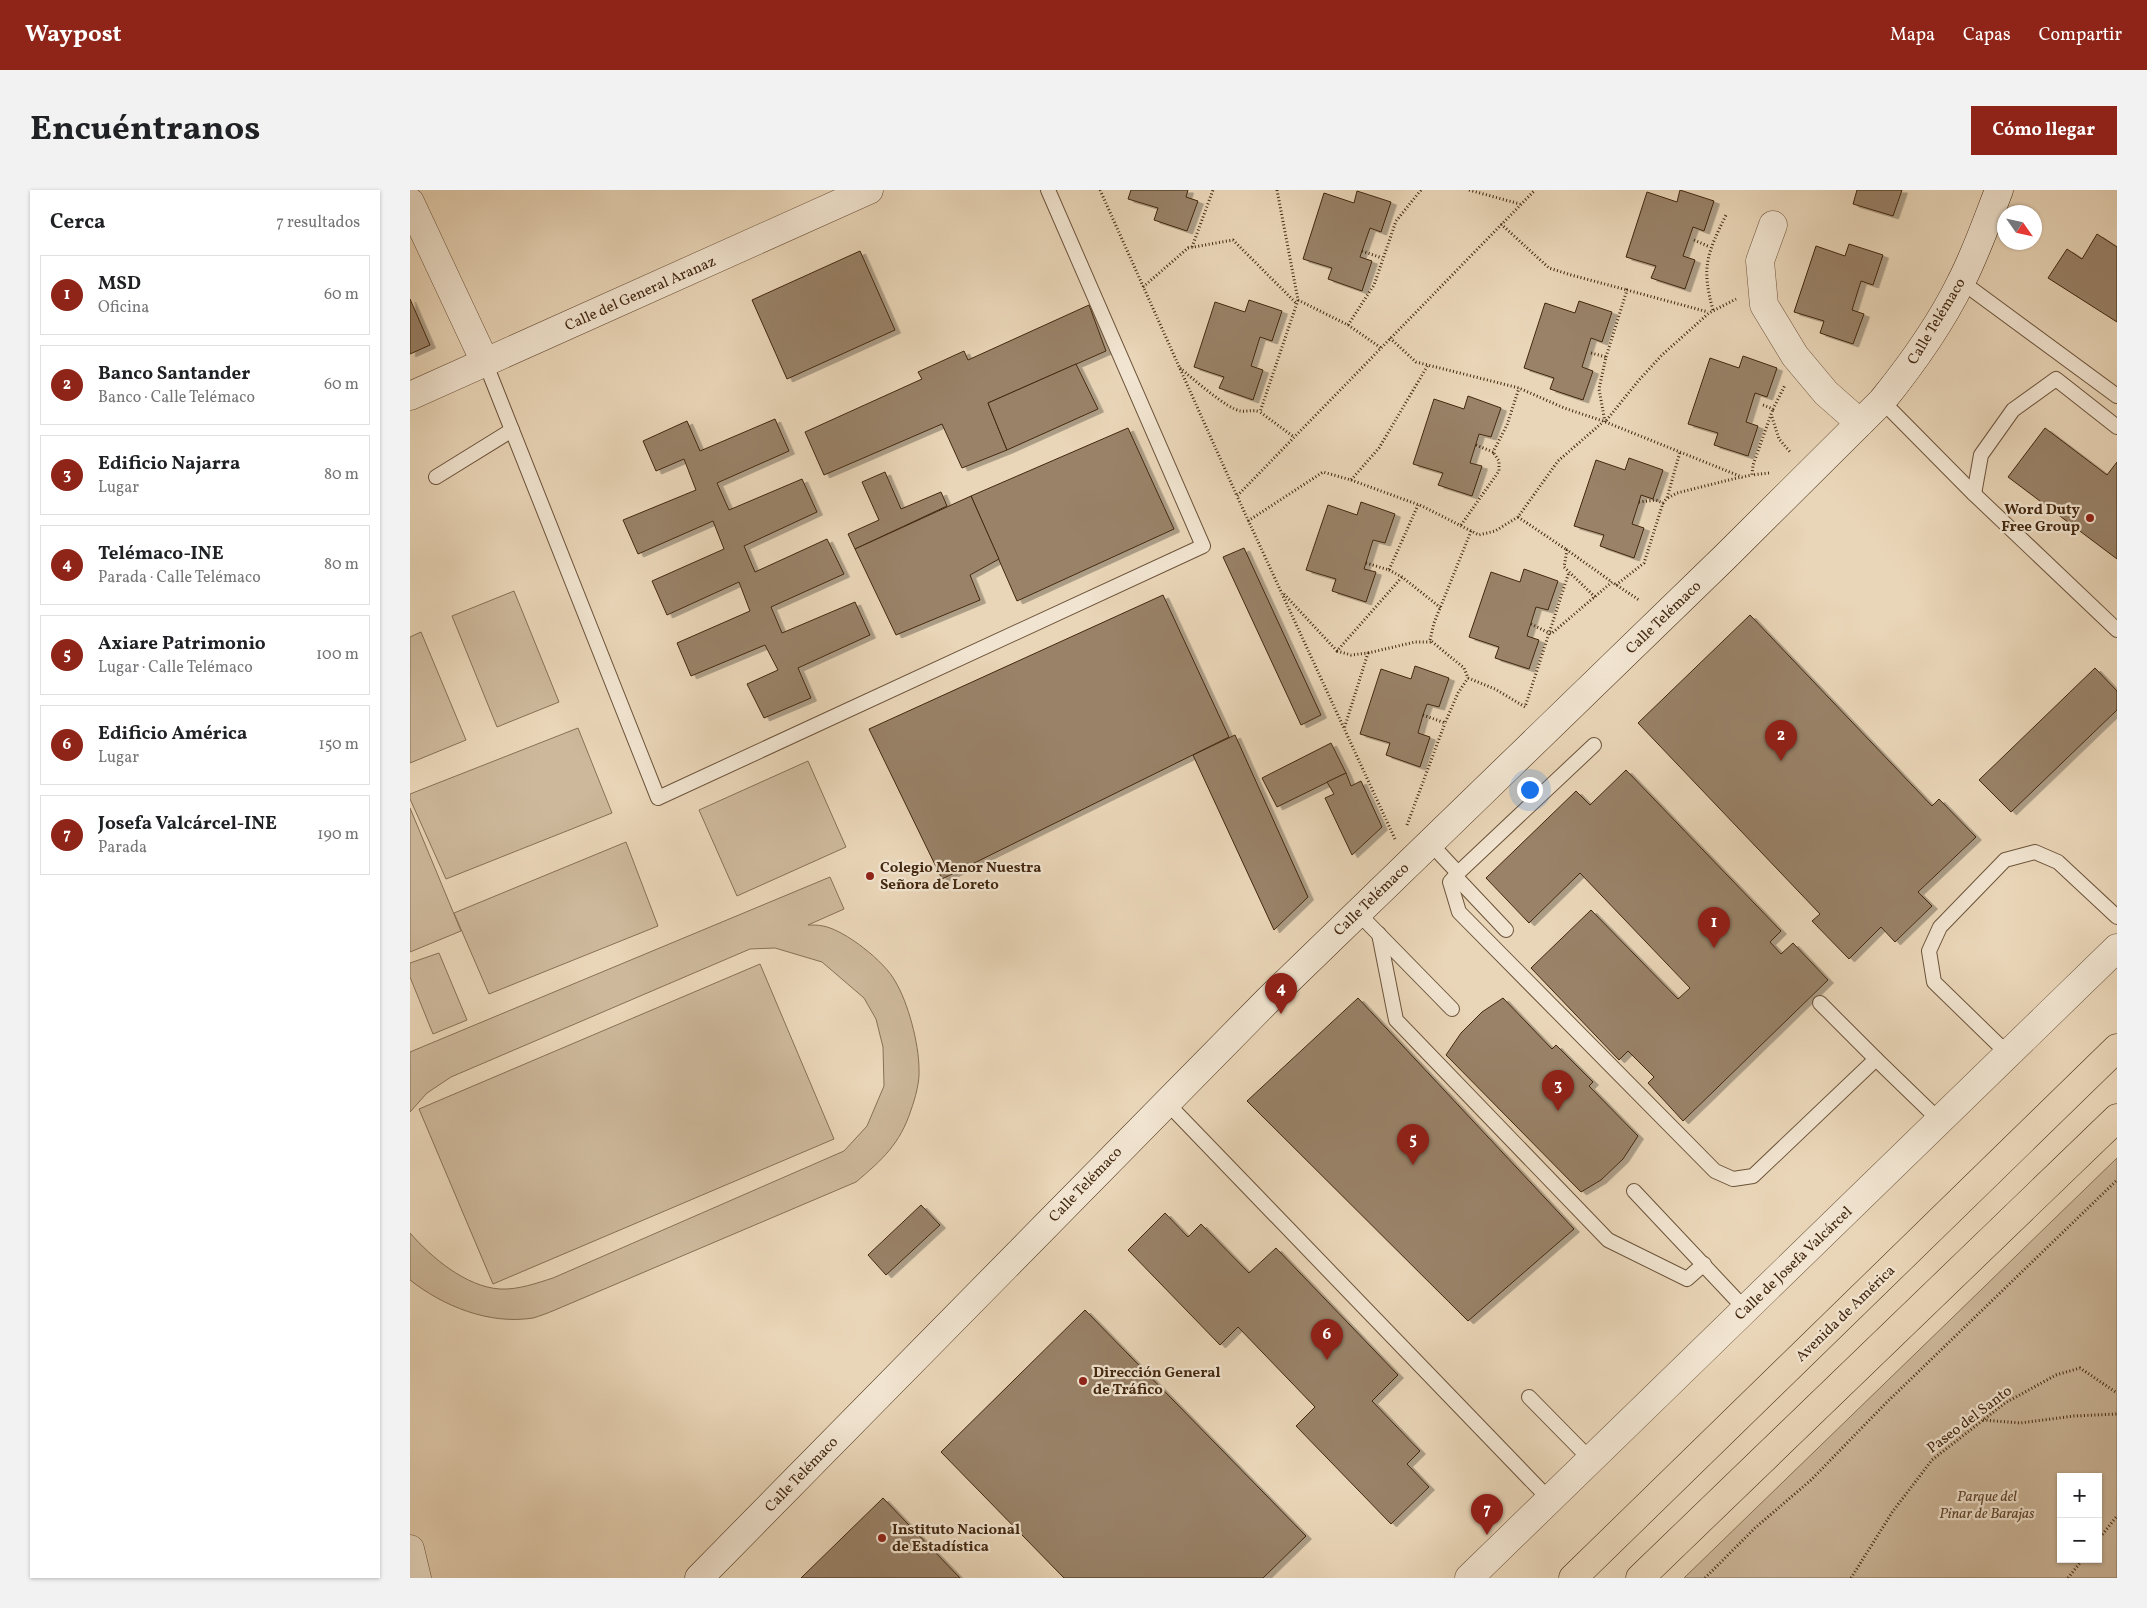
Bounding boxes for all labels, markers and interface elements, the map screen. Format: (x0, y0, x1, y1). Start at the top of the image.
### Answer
text: Waypost (25, 18, 122, 52)
text: Mapa (1890, 23, 1935, 48)
text: Capas (1963, 23, 2011, 48)
text: Compartir (2039, 23, 2122, 48)
text: Encuéntranos (30, 106, 260, 154)
button: Cómo llegar (1971, 106, 2117, 155)
north arrow (1997, 205, 2042, 250)
text: Cerca (50, 208, 105, 237)
text: 7 resultados (276, 212, 360, 234)
street label: Calle del General Aranaz (562, 252, 719, 337)
text: MSD (98, 271, 141, 297)
street label: Calle Telémaco (1903, 274, 1971, 369)
text: 1 (64, 284, 70, 306)
text: 60 m (324, 284, 359, 306)
text: Oficina (98, 297, 149, 319)
text: Banco Santander (98, 361, 250, 387)
text: 2 (63, 374, 71, 396)
text: 60 m (324, 374, 359, 396)
text: Banco · Calle Telémaco (98, 387, 255, 409)
text: Edificio Najarra (98, 451, 240, 477)
text: 3 (63, 464, 71, 486)
text: 80 m (324, 464, 359, 486)
text: Lugar (98, 477, 139, 499)
place label: Word Duty Free Group (2001, 500, 2081, 538)
marker: Word Duty Free Group (2084, 512, 2096, 524)
text: Telémaco-INE (98, 541, 224, 567)
text: 4 (62, 554, 72, 576)
text: 80 m (324, 554, 359, 576)
text: Parada · Calle Telémaco (98, 567, 261, 589)
street label: Calle Telémaco (1622, 577, 1707, 660)
text: Axiare Patrimonio (98, 631, 266, 657)
text: 5 (63, 644, 71, 666)
text: 100 m (316, 644, 359, 666)
text: Lugar · Calle Telémaco (98, 657, 253, 679)
pin: 2 (1765, 720, 1797, 761)
text: Edificio América (98, 721, 247, 747)
text: 6 (63, 734, 71, 756)
text: 150 m (318, 734, 359, 756)
text: Lugar (98, 747, 139, 769)
your location (1517, 777, 1543, 803)
text: Josefa Valcárcel-INE (98, 811, 277, 837)
text: 7 (63, 824, 71, 846)
text: 190 m (317, 824, 359, 846)
text: Parada (98, 837, 147, 859)
place label: Colegio Menor Nuestra Señora de Loreto (880, 858, 1041, 896)
street label: Calle Telémaco (1330, 859, 1415, 942)
marker: Colegio Menor Nuestra Señora de Loreto (864, 870, 876, 882)
pin: 1 (1698, 907, 1730, 948)
pin: 4 (1265, 973, 1297, 1014)
pin: 3 (1542, 1070, 1574, 1111)
pin: 5 (1397, 1124, 1429, 1165)
street label: Calle Telémaco (1045, 1143, 1128, 1227)
street label: Calle de Josefa Valcárcel (1731, 1202, 1858, 1326)
street label: Avenida de América (1791, 1261, 1901, 1367)
pin: 6 (1311, 1319, 1343, 1360)
place label: Dirección General de Tráfico (1093, 1363, 1221, 1401)
marker: Dirección General de Tráfico (1077, 1375, 1089, 1387)
street label: Paseo del Santo (1923, 1381, 2017, 1459)
street label: Calle Telémaco (761, 1433, 844, 1517)
map controls (2057, 1473, 2102, 1563)
button: + (2057, 1473, 2102, 1518)
park label: Parque del Pinar de Barajas (1939, 1487, 2035, 1525)
pin: 7 (1471, 1494, 1503, 1535)
button: − (2057, 1518, 2102, 1563)
place label: Instituto Nacional de Estadística (892, 1520, 1020, 1558)
marker: Instituto Nacional de Estadística (876, 1532, 888, 1544)

